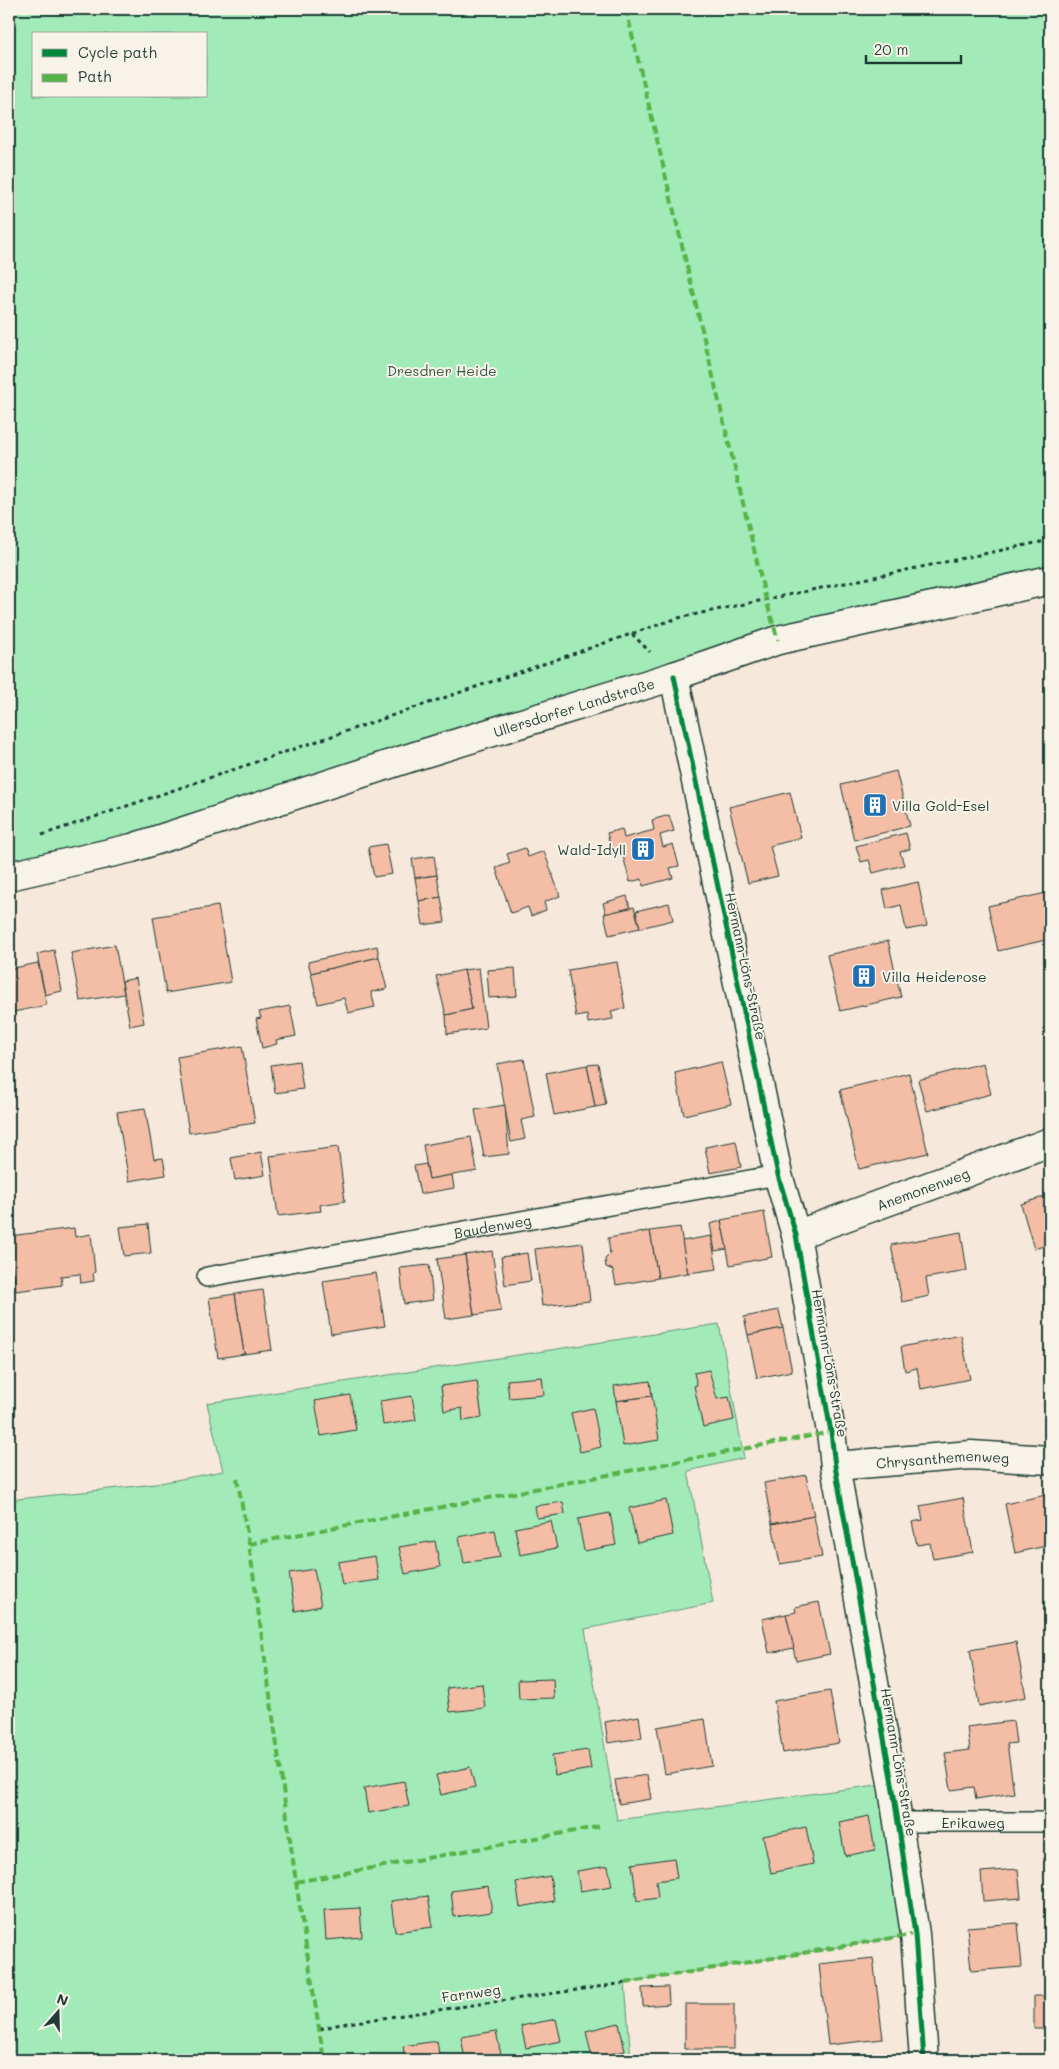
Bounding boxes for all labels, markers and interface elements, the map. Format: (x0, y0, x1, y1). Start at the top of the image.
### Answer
legend (32, 32, 208, 98)
scale bar (866, 32, 962, 64)
text: 20 m (874, 39, 908, 59)
text: Cycle path (78, 42, 157, 62)
text: Path (78, 66, 112, 86)
park label: Dresdner Heide (387, 361, 497, 380)
street label: Ullersdorfer Landstraße (491, 673, 657, 741)
building icon: Villa Gold-Esel (862, 792, 888, 818)
place label: Villa Gold-Esel (892, 796, 990, 815)
building icon: Wald-Idyll (630, 836, 656, 862)
place label: Wald-Idyll (557, 840, 626, 859)
street label: Hermann-Löns-Straße (721, 890, 771, 1042)
building icon: Villa Heiderose (851, 963, 877, 989)
place label: Villa Heiderose (882, 967, 987, 986)
street label: Anemonenweg (874, 1163, 972, 1214)
street label: Baudenweg (452, 1210, 533, 1242)
street label: Hermann-Löns-Straße (808, 1287, 852, 1439)
street label: Chrysanthemenweg (875, 1445, 1010, 1472)
street label: Hermann-Löns-Straße (877, 1686, 921, 1838)
street label: Erikaweg (941, 1813, 1005, 1832)
street label: Farnweg (440, 1979, 502, 2007)
north arrow (32, 1986, 82, 2036)
text: N (54, 1989, 71, 2010)

